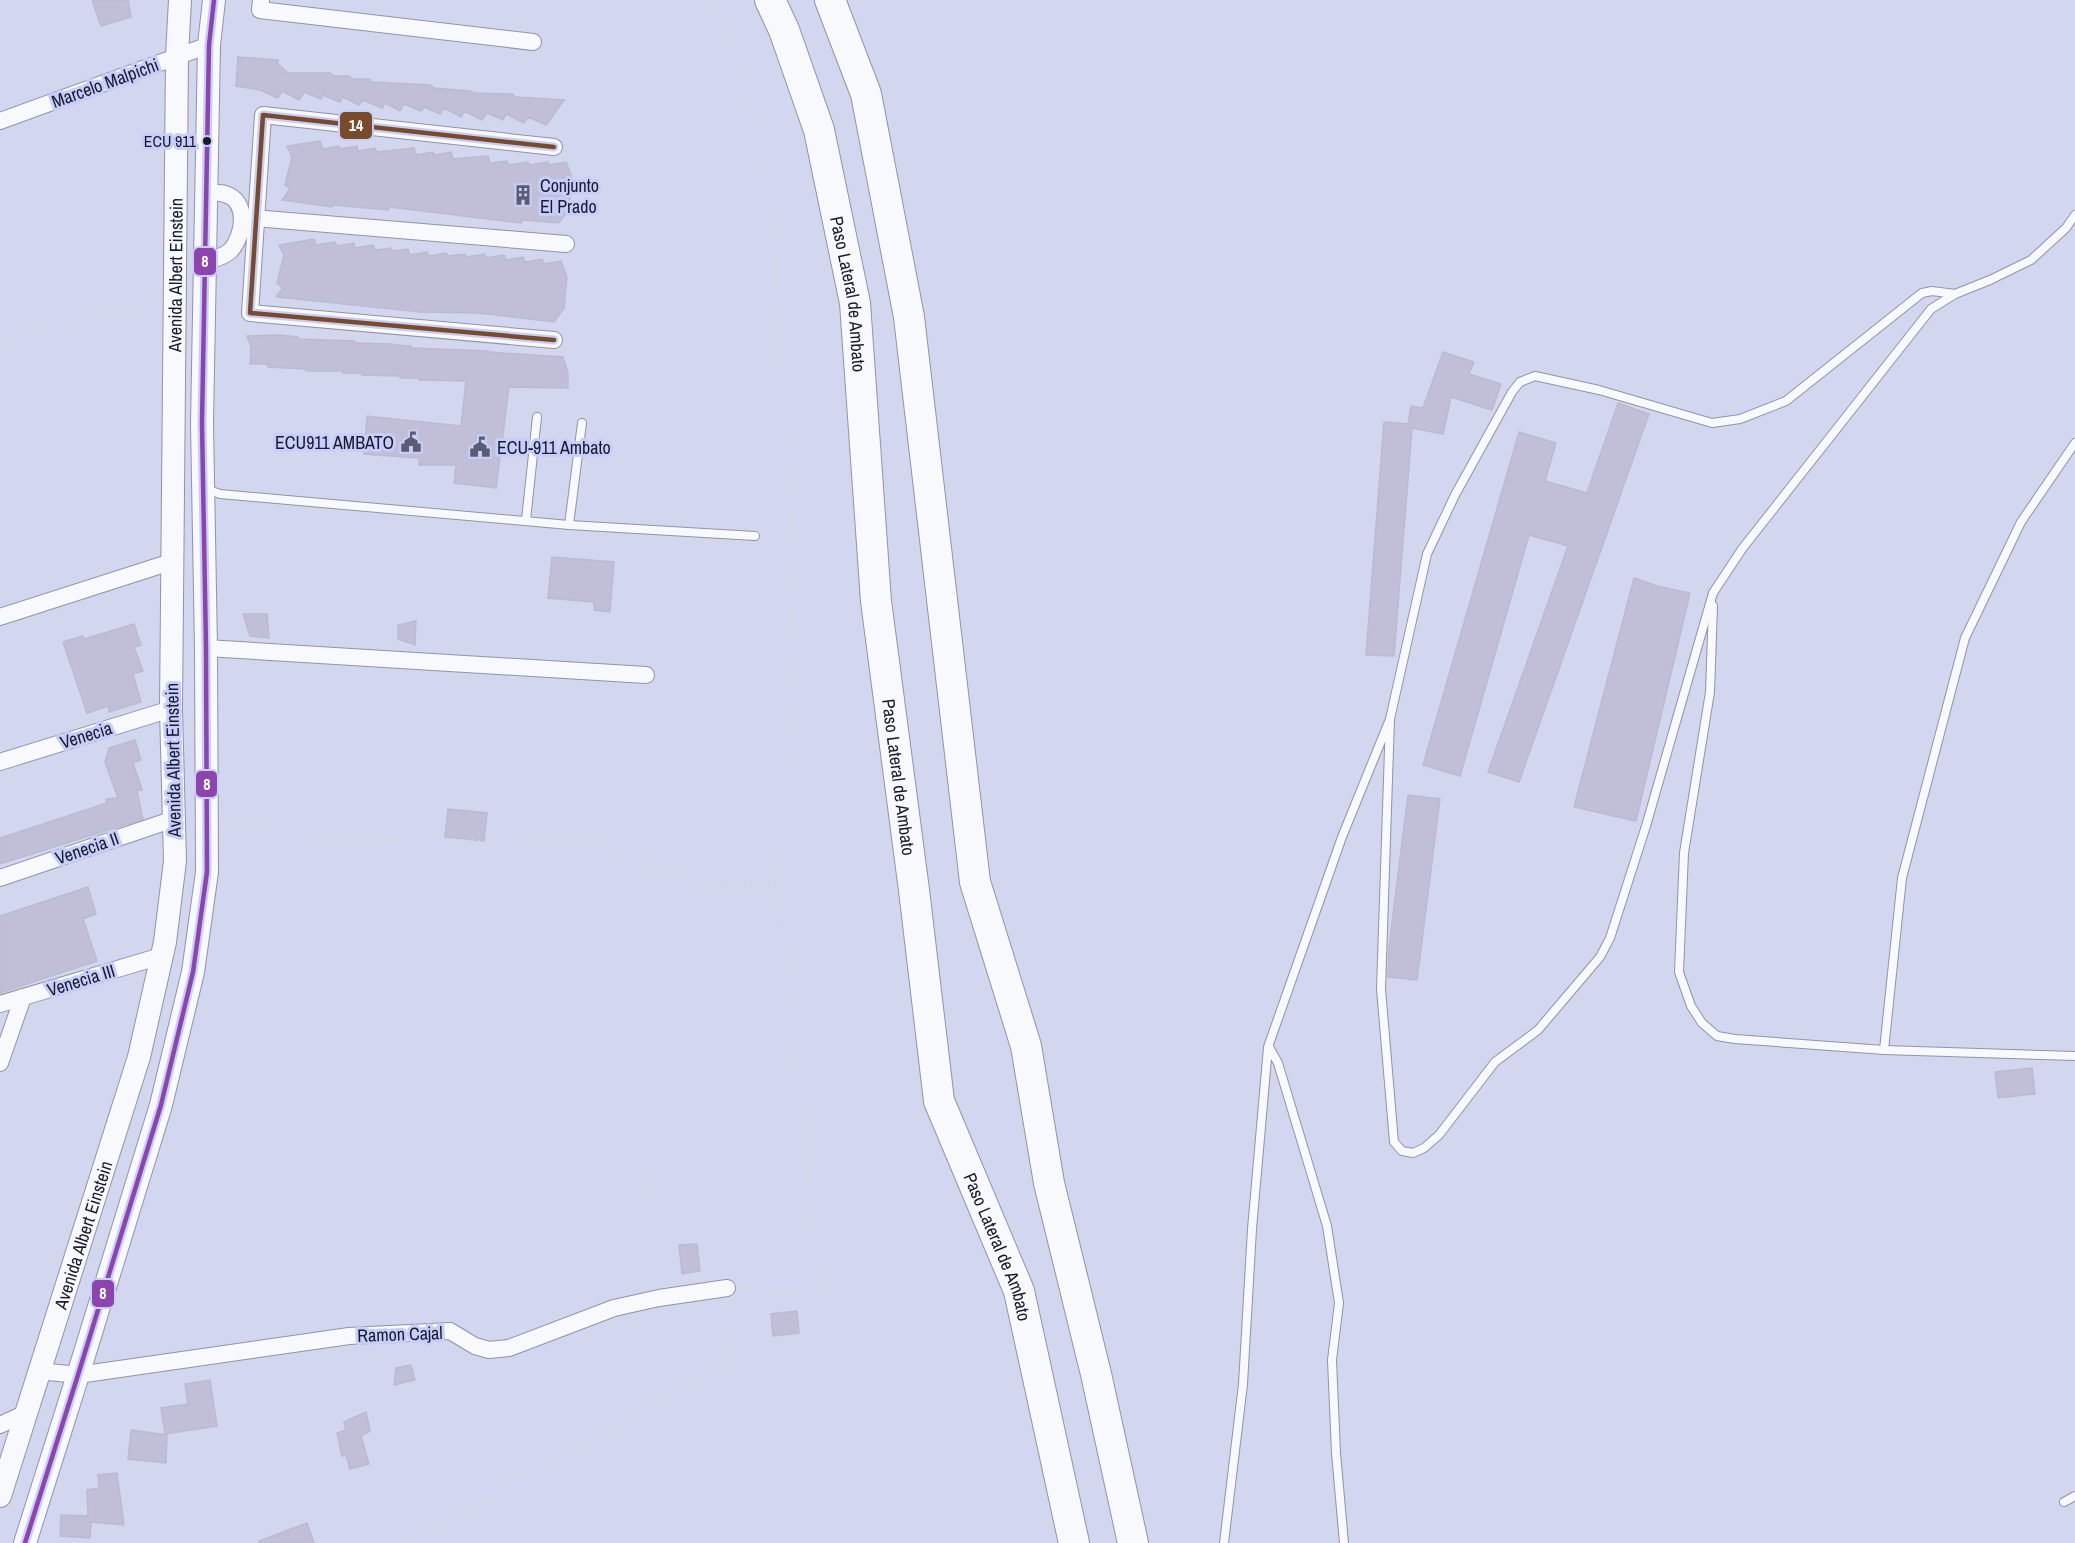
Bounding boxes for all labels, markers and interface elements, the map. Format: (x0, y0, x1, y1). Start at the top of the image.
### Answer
street label: Marcelo Malpichi (48, 52, 162, 114)
line badge: 14 (339, 111, 373, 140)
text: 14 (349, 114, 364, 136)
place label: ECU 911 (144, 130, 197, 152)
marker: ECU 911 (201, 135, 213, 147)
place label: Conjunto El Prado (540, 173, 599, 219)
building icon: Conjunto El Prado (511, 183, 535, 207)
street label: Avenida Albert Einstein (162, 198, 188, 353)
street label: Paso Lateral de Ambato (825, 214, 872, 373)
line badge: 8 (193, 247, 217, 276)
text: 8 (201, 250, 209, 272)
place label: ECU911 AMBATO (275, 430, 394, 455)
public building icon: ECU911 AMBATO (399, 430, 423, 454)
public building icon: ECU-911 Ambato (468, 435, 492, 459)
place label: ECU-911 Ambato (497, 435, 611, 460)
street label: Avenida Albert Einstein (159, 683, 187, 838)
street label: Paso Lateral de Ambato (876, 697, 922, 857)
street label: Venecia (57, 715, 115, 755)
line badge: 8 (195, 770, 218, 798)
text: 8 (203, 773, 211, 795)
street label: Venecia II (52, 825, 122, 871)
street label: Venecia III (44, 958, 118, 1002)
street label: Avenida Albert Einstein (47, 1157, 118, 1313)
street label: Paso Lateral de Ambato (958, 1169, 1038, 1323)
line badge: 8 (91, 1279, 115, 1308)
text: 8 (99, 1282, 107, 1304)
street label: Ramon Cajal (357, 1320, 443, 1348)

